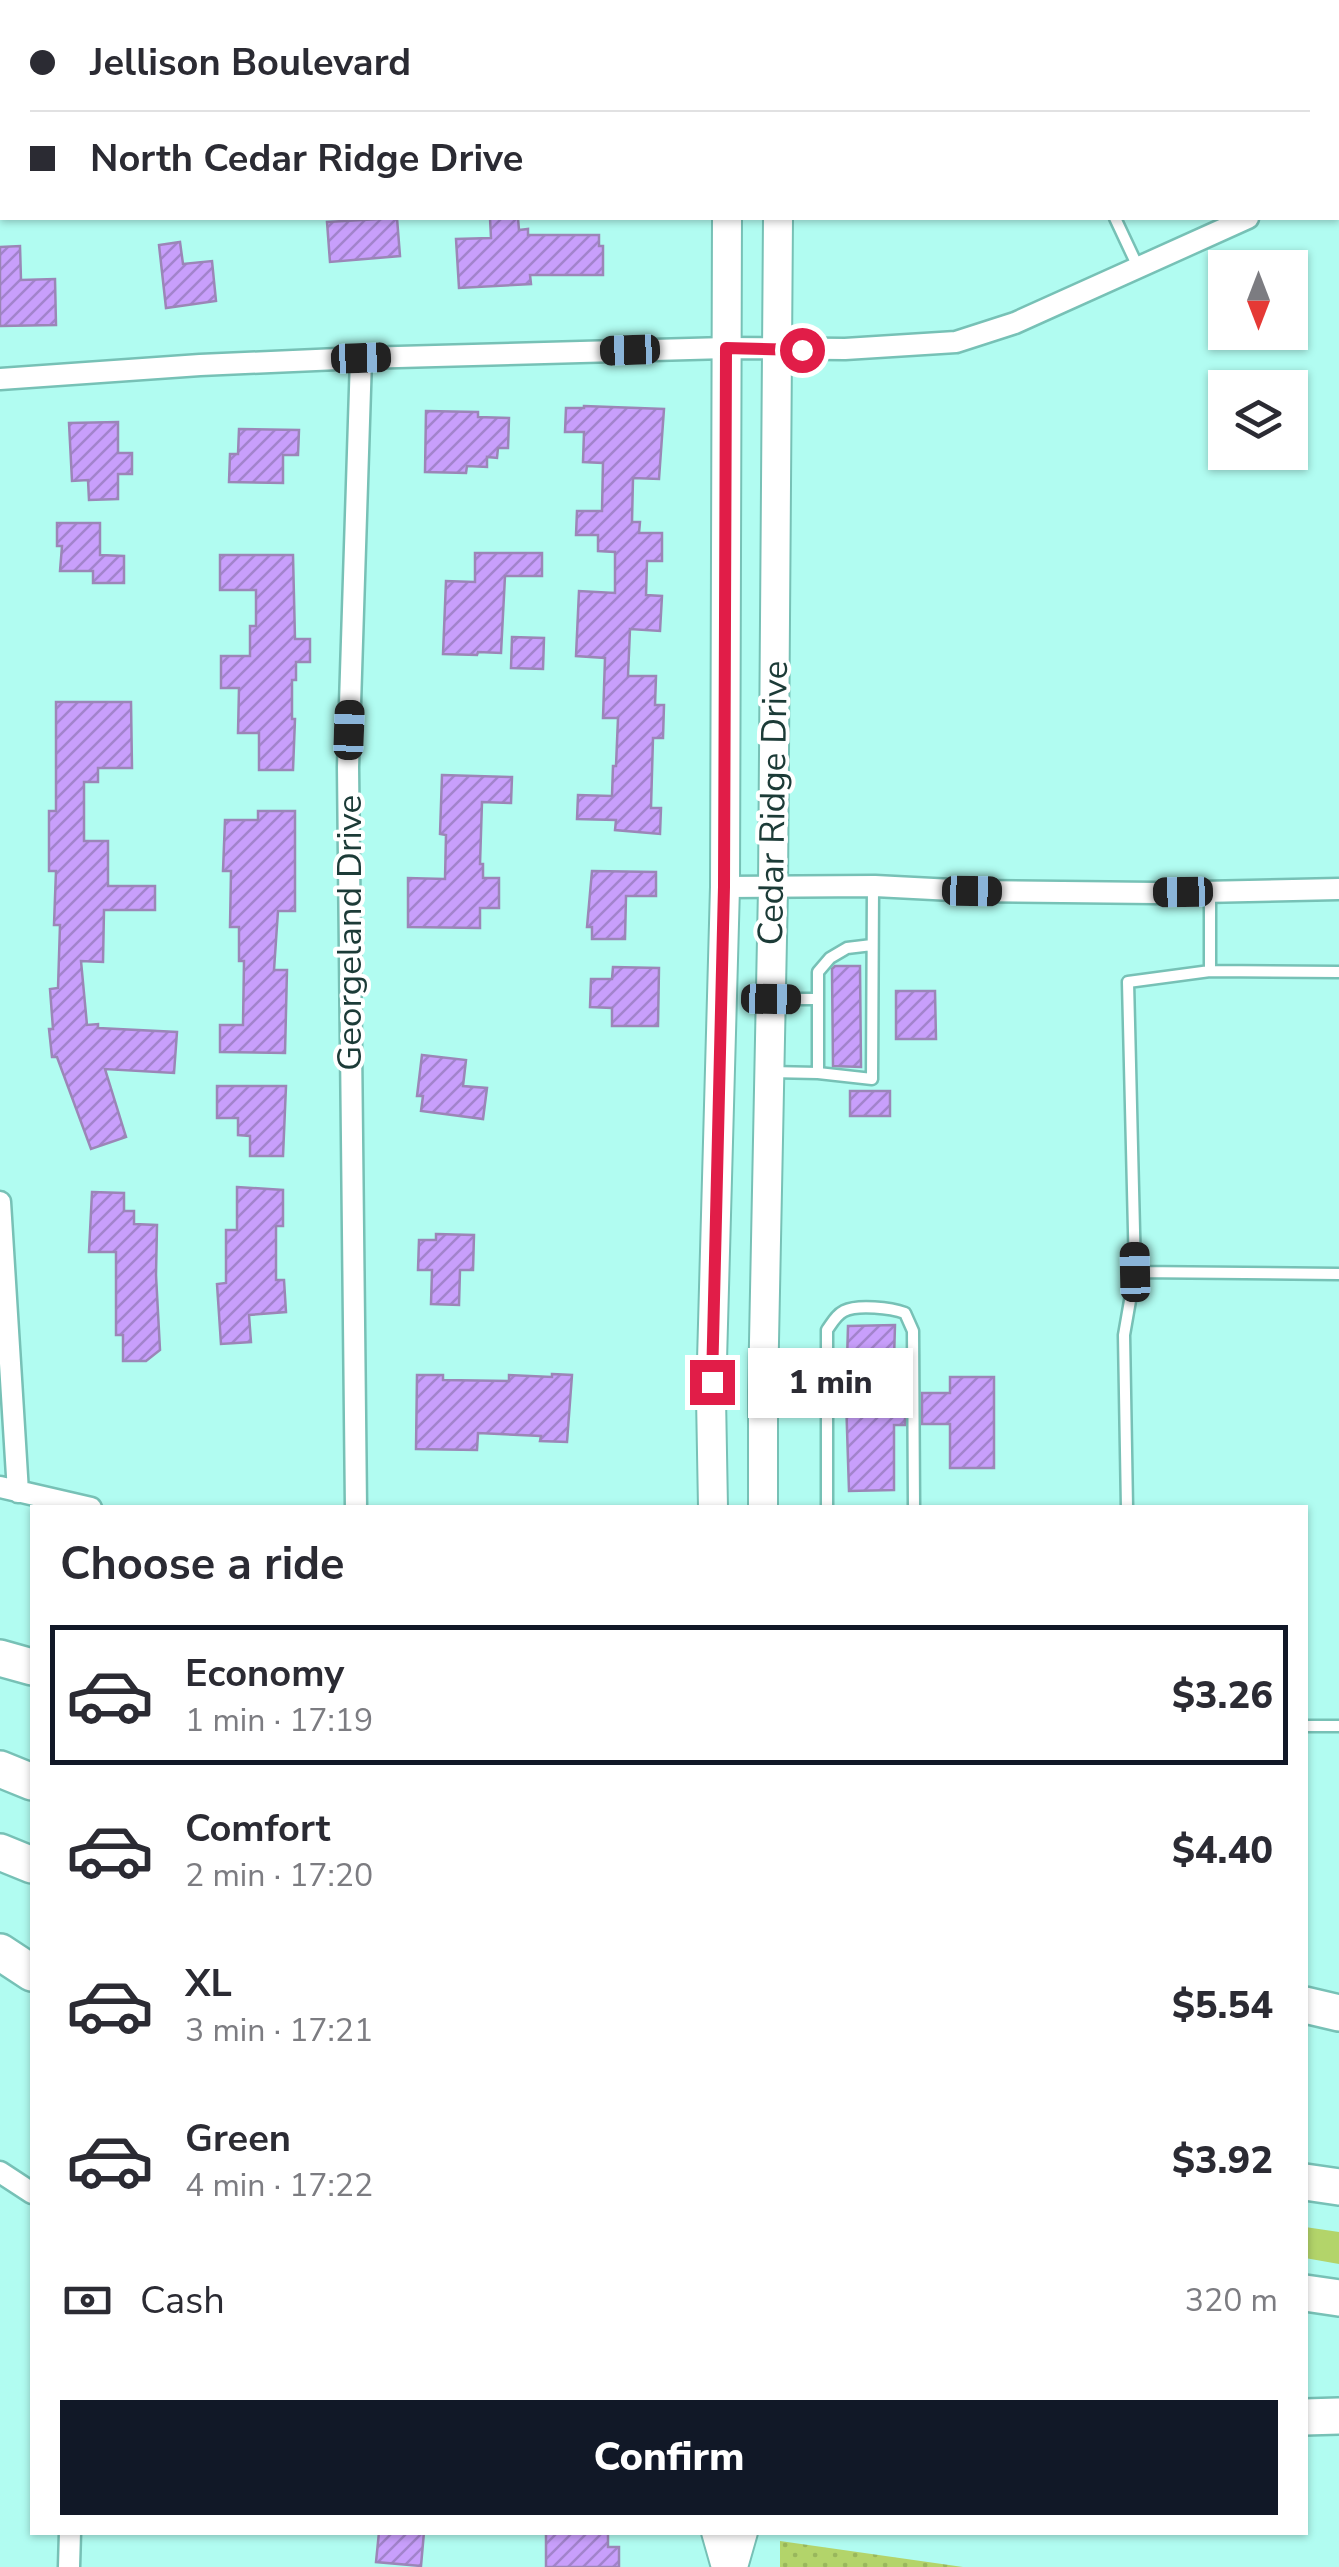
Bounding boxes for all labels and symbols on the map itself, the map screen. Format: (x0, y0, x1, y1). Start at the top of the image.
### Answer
north arrow (1208, 250, 1308, 350)
route start (780, 328, 825, 373)
car (599, 334, 661, 366)
car (330, 342, 392, 374)
street label: Cedar Ridge Drive (747, 660, 799, 946)
car (333, 699, 365, 761)
street label: Georgeland Drive (326, 795, 373, 1071)
car (942, 875, 1002, 907)
car (1153, 876, 1213, 908)
car (741, 983, 801, 1015)
car (1119, 1242, 1151, 1302)
callout: 1 min (747, 1347, 912, 1417)
route end (690, 1360, 735, 1405)

